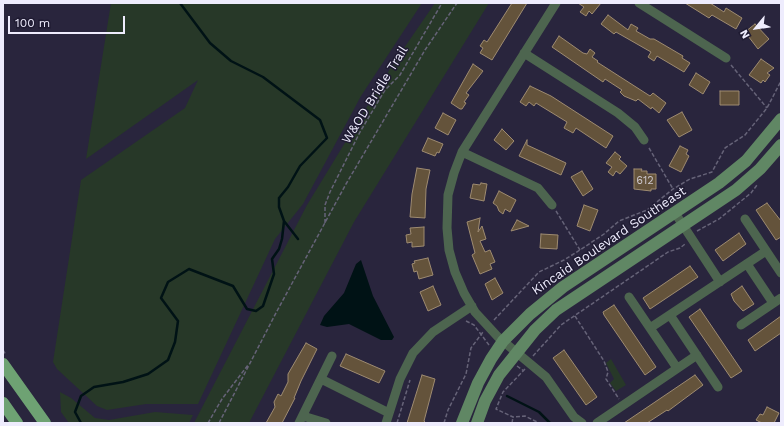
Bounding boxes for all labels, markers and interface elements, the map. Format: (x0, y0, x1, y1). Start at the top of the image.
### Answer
scale bar (10, 8, 127, 34)
north arrow (736, 8, 776, 48)
text: 100 m (15, 16, 50, 30)
text: N (737, 27, 753, 41)
street label: W&OD Bridle Trail (339, 43, 411, 147)
house number: 612 (636, 174, 654, 188)
street label: Kincaid Boulevard Southeast (529, 183, 689, 299)

